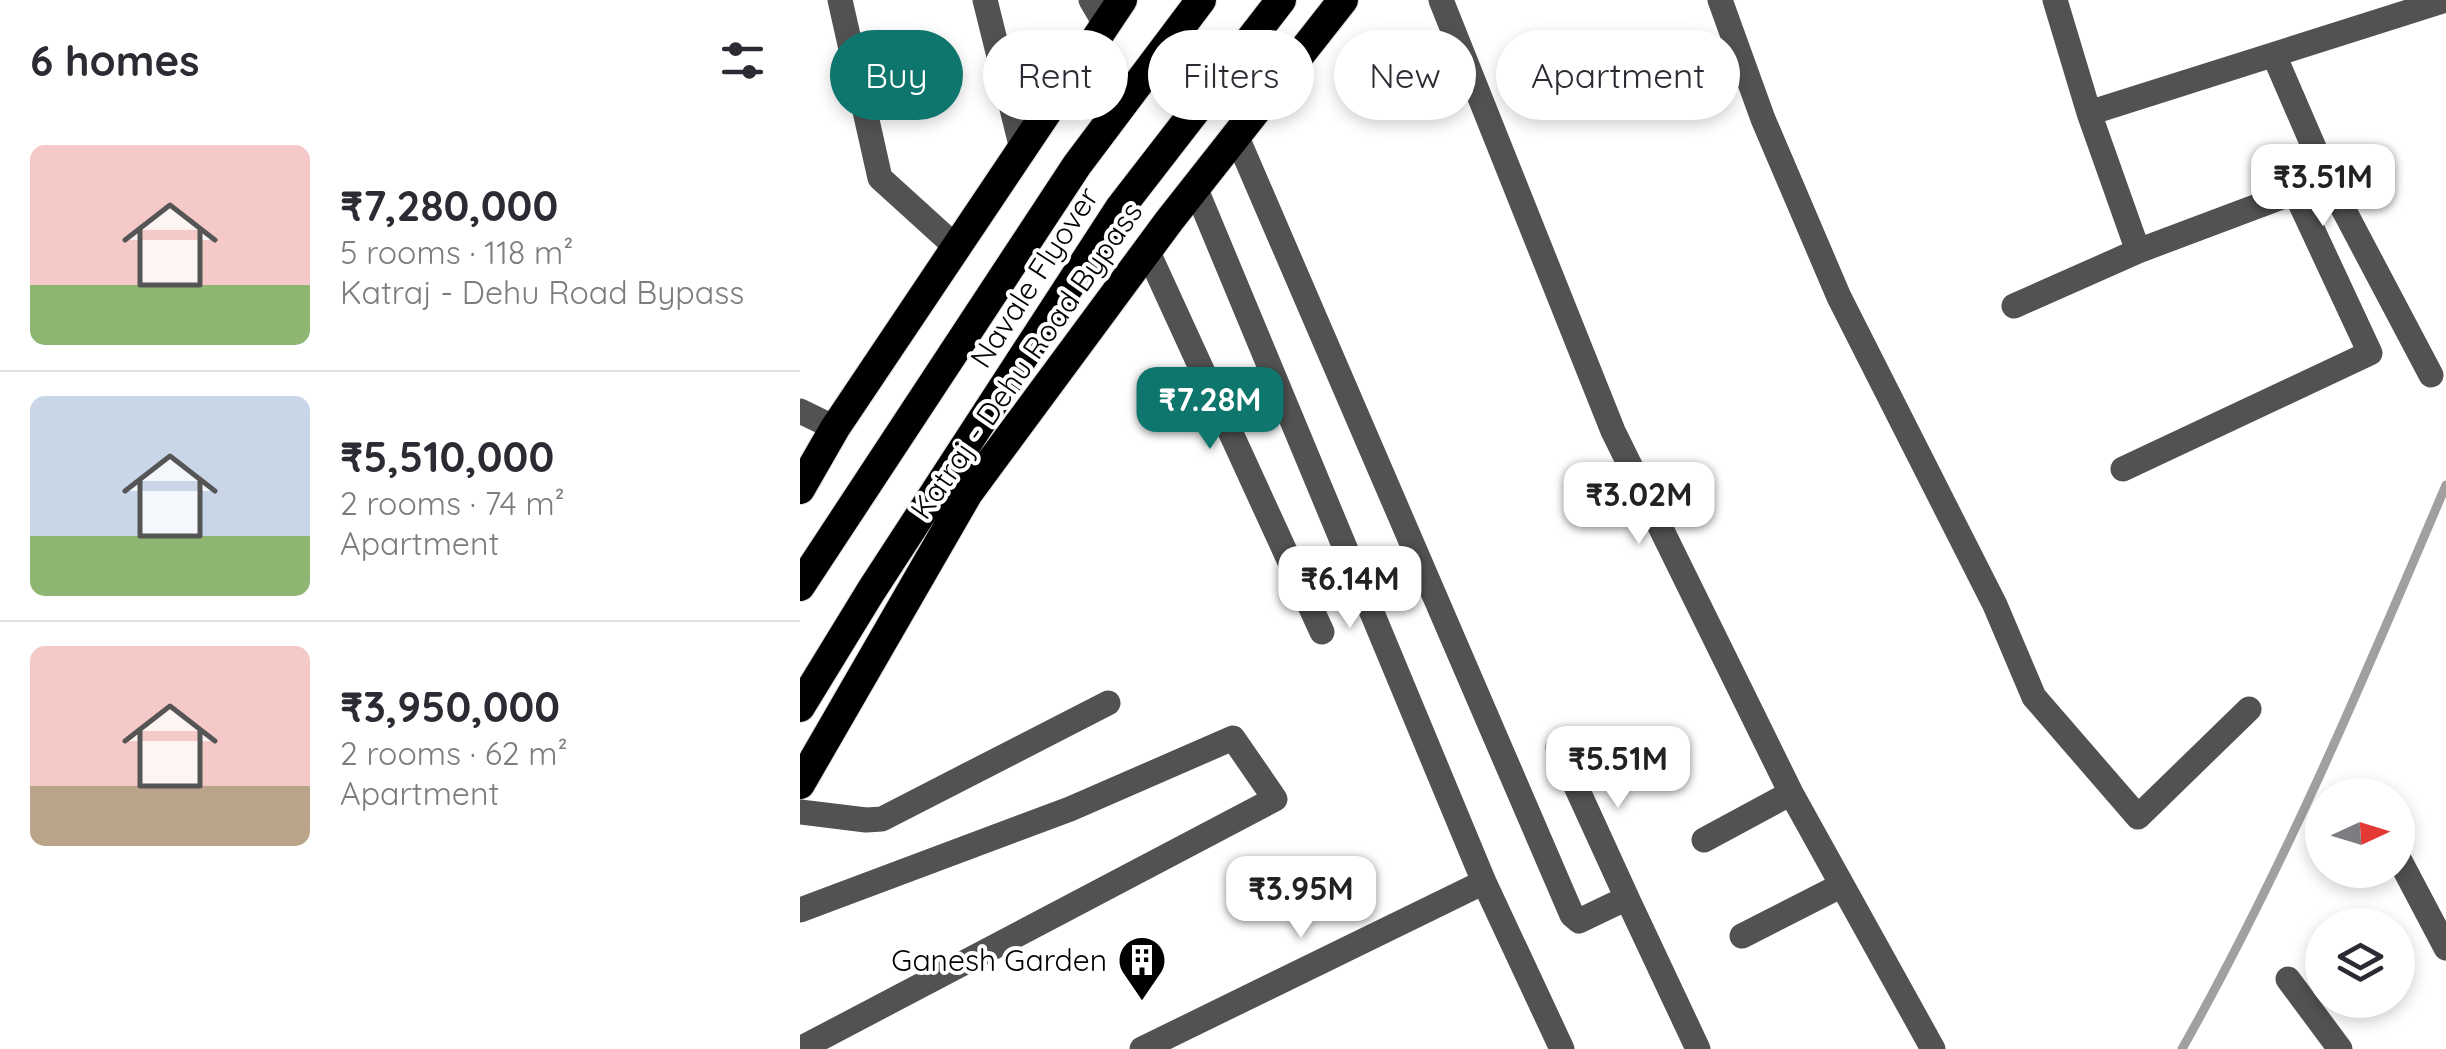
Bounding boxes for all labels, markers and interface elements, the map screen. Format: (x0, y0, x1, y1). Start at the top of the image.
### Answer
chip: Buy (830, 30, 963, 120)
chip: Rent (983, 30, 1128, 120)
chip: Filters (1148, 30, 1314, 120)
chip: New (1334, 30, 1476, 120)
chip: Apartment (1496, 30, 1740, 120)
icon: filters (715, 33, 770, 88)
text: 6 homes (30, 34, 200, 87)
pin: ₹3.51M (2242, 144, 2404, 229)
text: ₹3.51M (2273, 156, 2373, 196)
text: ₹7,280,000 (340, 179, 558, 232)
street label: Navale Flyover (961, 179, 1107, 375)
icon: home (110, 185, 230, 305)
street label: Katraj - Dehu Road Bypass (902, 194, 1150, 526)
text: 5 rooms · 118 m² (340, 232, 573, 272)
text: Katraj - Dehu Road Bypass (340, 272, 744, 312)
pin: ₹7.28M (1129, 367, 1291, 452)
text: ₹7.28M (1159, 379, 1261, 419)
text: ₹5,510,000 (340, 430, 554, 483)
icon: home (110, 436, 230, 556)
pin: ₹3.02M (1558, 462, 1720, 547)
text: ₹3.02M (1586, 474, 1692, 514)
text: 2 rooms · 74 m² (340, 483, 565, 523)
text: Apartment (340, 523, 499, 563)
pin: ₹6.14M (1269, 546, 1431, 631)
text: ₹6.14M (1300, 558, 1400, 598)
text: ₹3,950,000 (340, 680, 560, 733)
icon: home (110, 686, 230, 806)
pin: ₹5.51M (1537, 726, 1699, 811)
text: 2 rooms · 62 m² (340, 733, 568, 773)
text: ₹5.51M (1568, 738, 1668, 778)
text: Apartment (340, 773, 499, 813)
north arrow (2305, 778, 2415, 888)
map controls (2305, 778, 2415, 1018)
pin: ₹3.95M (1220, 856, 1382, 941)
text: ₹3.95M (1248, 868, 1354, 908)
button: layers (2305, 908, 2415, 1018)
building icon: Ganesh Garden (1116, 934, 1168, 1002)
place label: Ganesh Garden (891, 941, 1107, 979)

